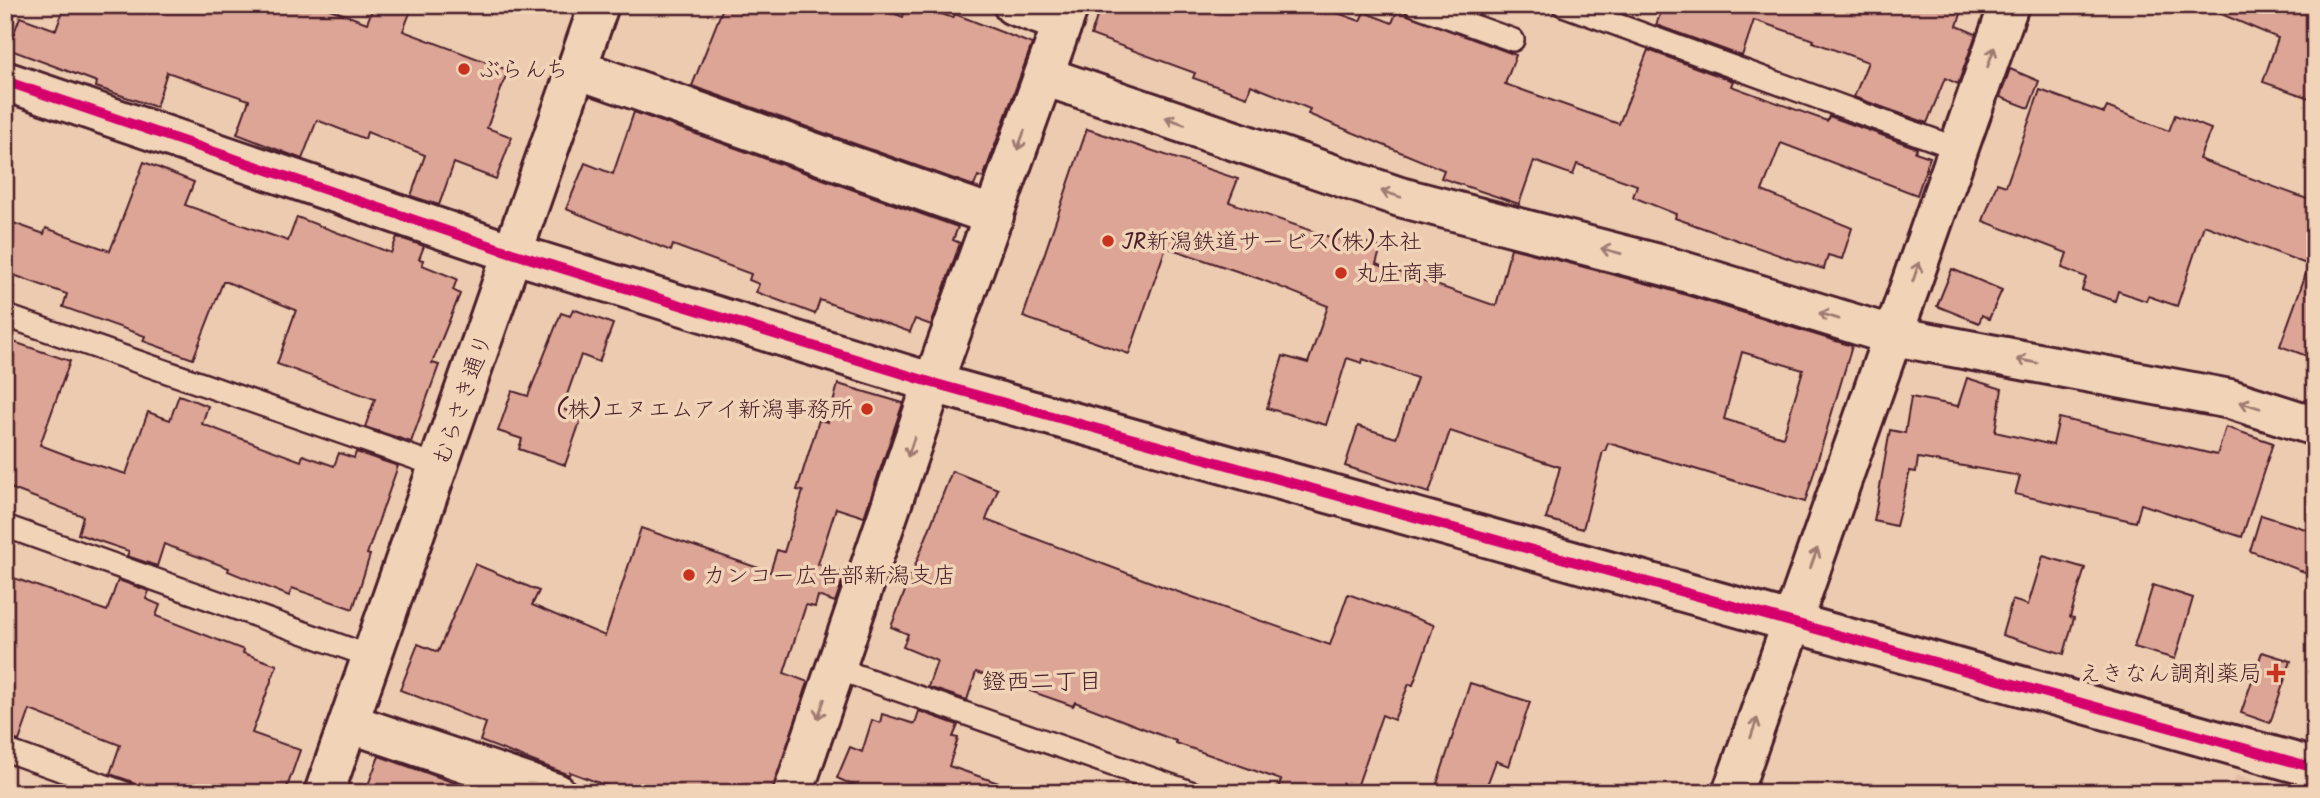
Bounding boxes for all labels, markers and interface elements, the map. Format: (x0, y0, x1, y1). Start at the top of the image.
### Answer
one-way arrow (1985, 46, 1998, 68)
place label: ぶらんち (478, 53, 569, 89)
marker: ぶらんち (456, 61, 472, 77)
one-way arrow (1165, 114, 1187, 126)
one-way arrow (1014, 129, 1026, 151)
one-way arrow (1380, 186, 1402, 199)
place label: JR新潟鉄道サービス(株)本社 (1122, 225, 1422, 261)
marker: JR新潟鉄道サービス(株)本社 (1100, 233, 1116, 249)
one-way arrow (1600, 244, 1622, 257)
place label: 丸庄商事 (1355, 257, 1447, 293)
one-way arrow (1911, 261, 1923, 283)
marker: 丸庄商事 (1333, 265, 1349, 281)
one-way arrow (1818, 309, 1840, 322)
street label: むらさき通り (425, 329, 503, 470)
one-way arrow (2016, 354, 2039, 367)
place label: (株)エヌエムアイ新潟事務所 (556, 393, 853, 429)
one-way arrow (2239, 398, 2261, 411)
marker: (株)エヌエムアイ新潟事務所 (859, 401, 875, 417)
one-way arrow (904, 436, 916, 458)
one-way arrow (1809, 547, 1821, 569)
place label: カンコー広告部新潟支店 (703, 559, 956, 595)
marker: カンコー広告部新潟支店 (681, 567, 697, 583)
place label: えきなん調剤薬局 (2079, 657, 2262, 693)
district label: 鐙西二丁目 (982, 663, 1102, 702)
marker: えきなん調剤薬局 (2268, 665, 2284, 681)
one-way arrow (814, 697, 827, 719)
one-way arrow (1749, 718, 1761, 740)

